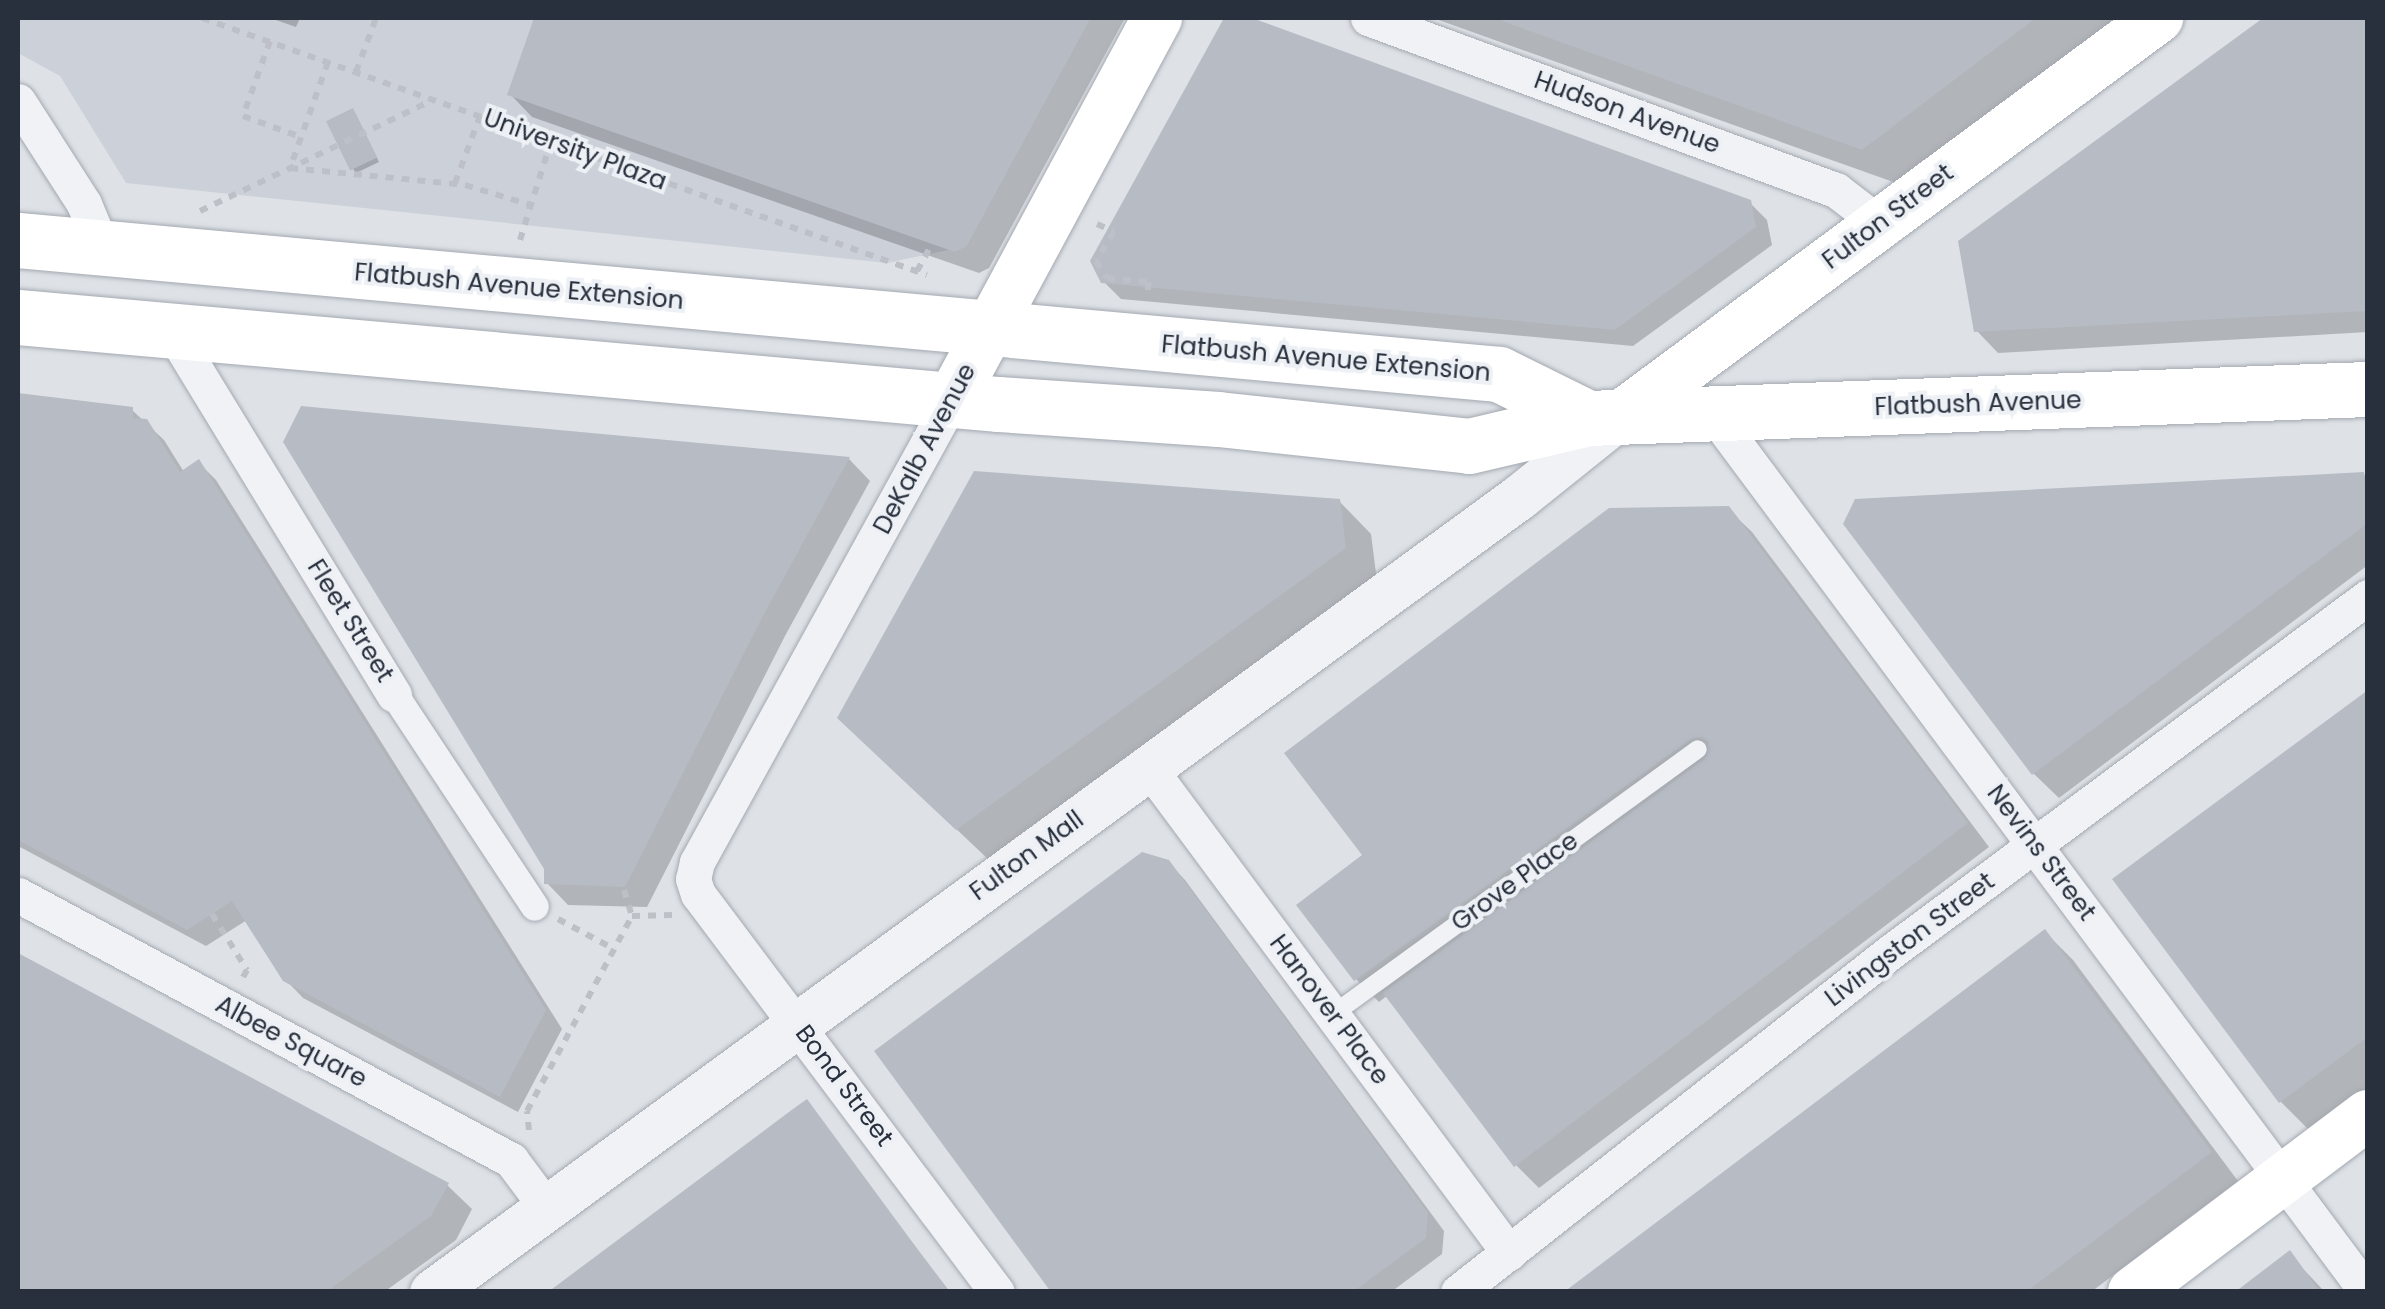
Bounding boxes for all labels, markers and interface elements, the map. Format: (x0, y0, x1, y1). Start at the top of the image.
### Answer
street label: Hudson Avenue (1530, 65, 1724, 161)
street label: University Plaza (479, 103, 671, 197)
street label: Fulton Street (1817, 158, 1959, 276)
street label: Flatbush Avenue Extension (353, 258, 685, 316)
street label: Flatbush Avenue Extension (1160, 330, 1492, 388)
street label: DeKalb Avenue (867, 359, 983, 539)
street label: Flatbush Avenue (1874, 385, 2082, 423)
street label: Fleet Street (301, 554, 399, 688)
street label: Nevins Street (1980, 779, 2102, 927)
street label: Fulton Mall (964, 805, 1090, 907)
street label: Grove Place (1446, 826, 1584, 938)
street label: Livingston Street (1819, 867, 2001, 1013)
street label: Hanover Place (1263, 929, 1395, 1091)
street label: Albee Square (210, 990, 372, 1094)
street label: Bond Street (789, 1019, 899, 1153)

